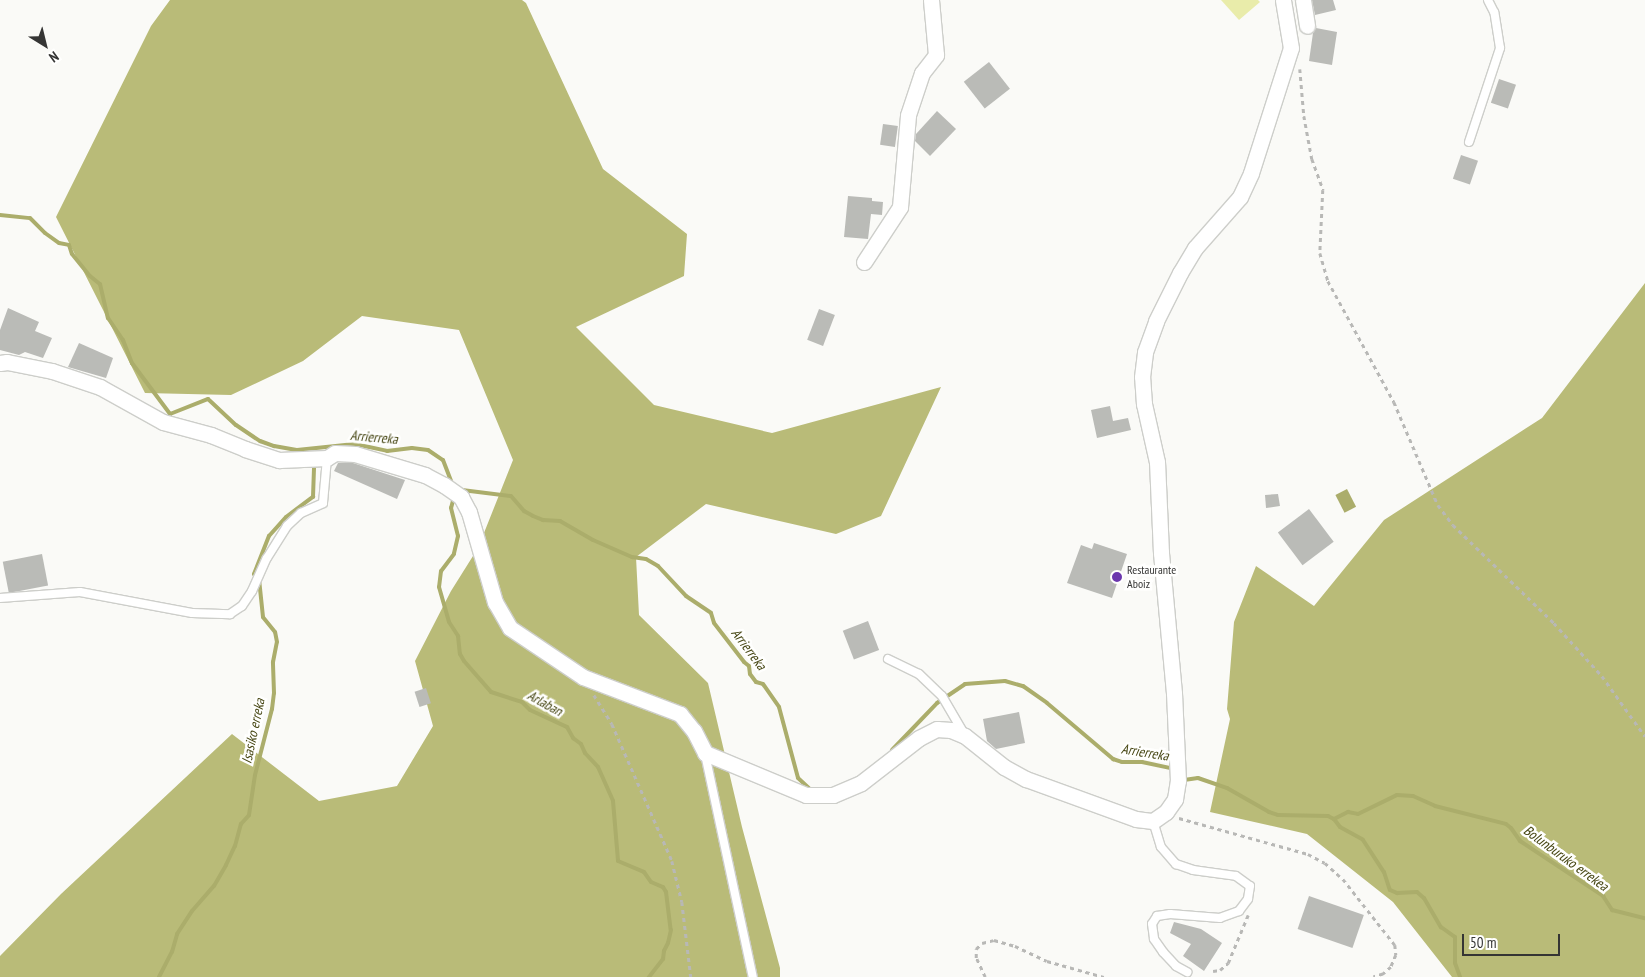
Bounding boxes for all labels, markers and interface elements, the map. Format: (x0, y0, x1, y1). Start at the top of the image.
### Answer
north arrow (20, 20, 70, 70)
text: N (45, 48, 62, 67)
water label: Arrierreka (350, 427, 398, 447)
place label: Restaurante Aboiz (1127, 563, 1176, 591)
marker: Restaurante Aboiz (1111, 571, 1123, 583)
water label: Arrierreka (728, 625, 770, 673)
water label: Arlaban (525, 687, 565, 719)
water label: Isasiko erreka (238, 697, 268, 765)
water label: Arrierreka (1120, 740, 1170, 764)
water label: Bolunburuko errekea (1520, 822, 1612, 894)
scale bar (1465, 924, 1562, 956)
text: 50 m (1470, 933, 1496, 952)

